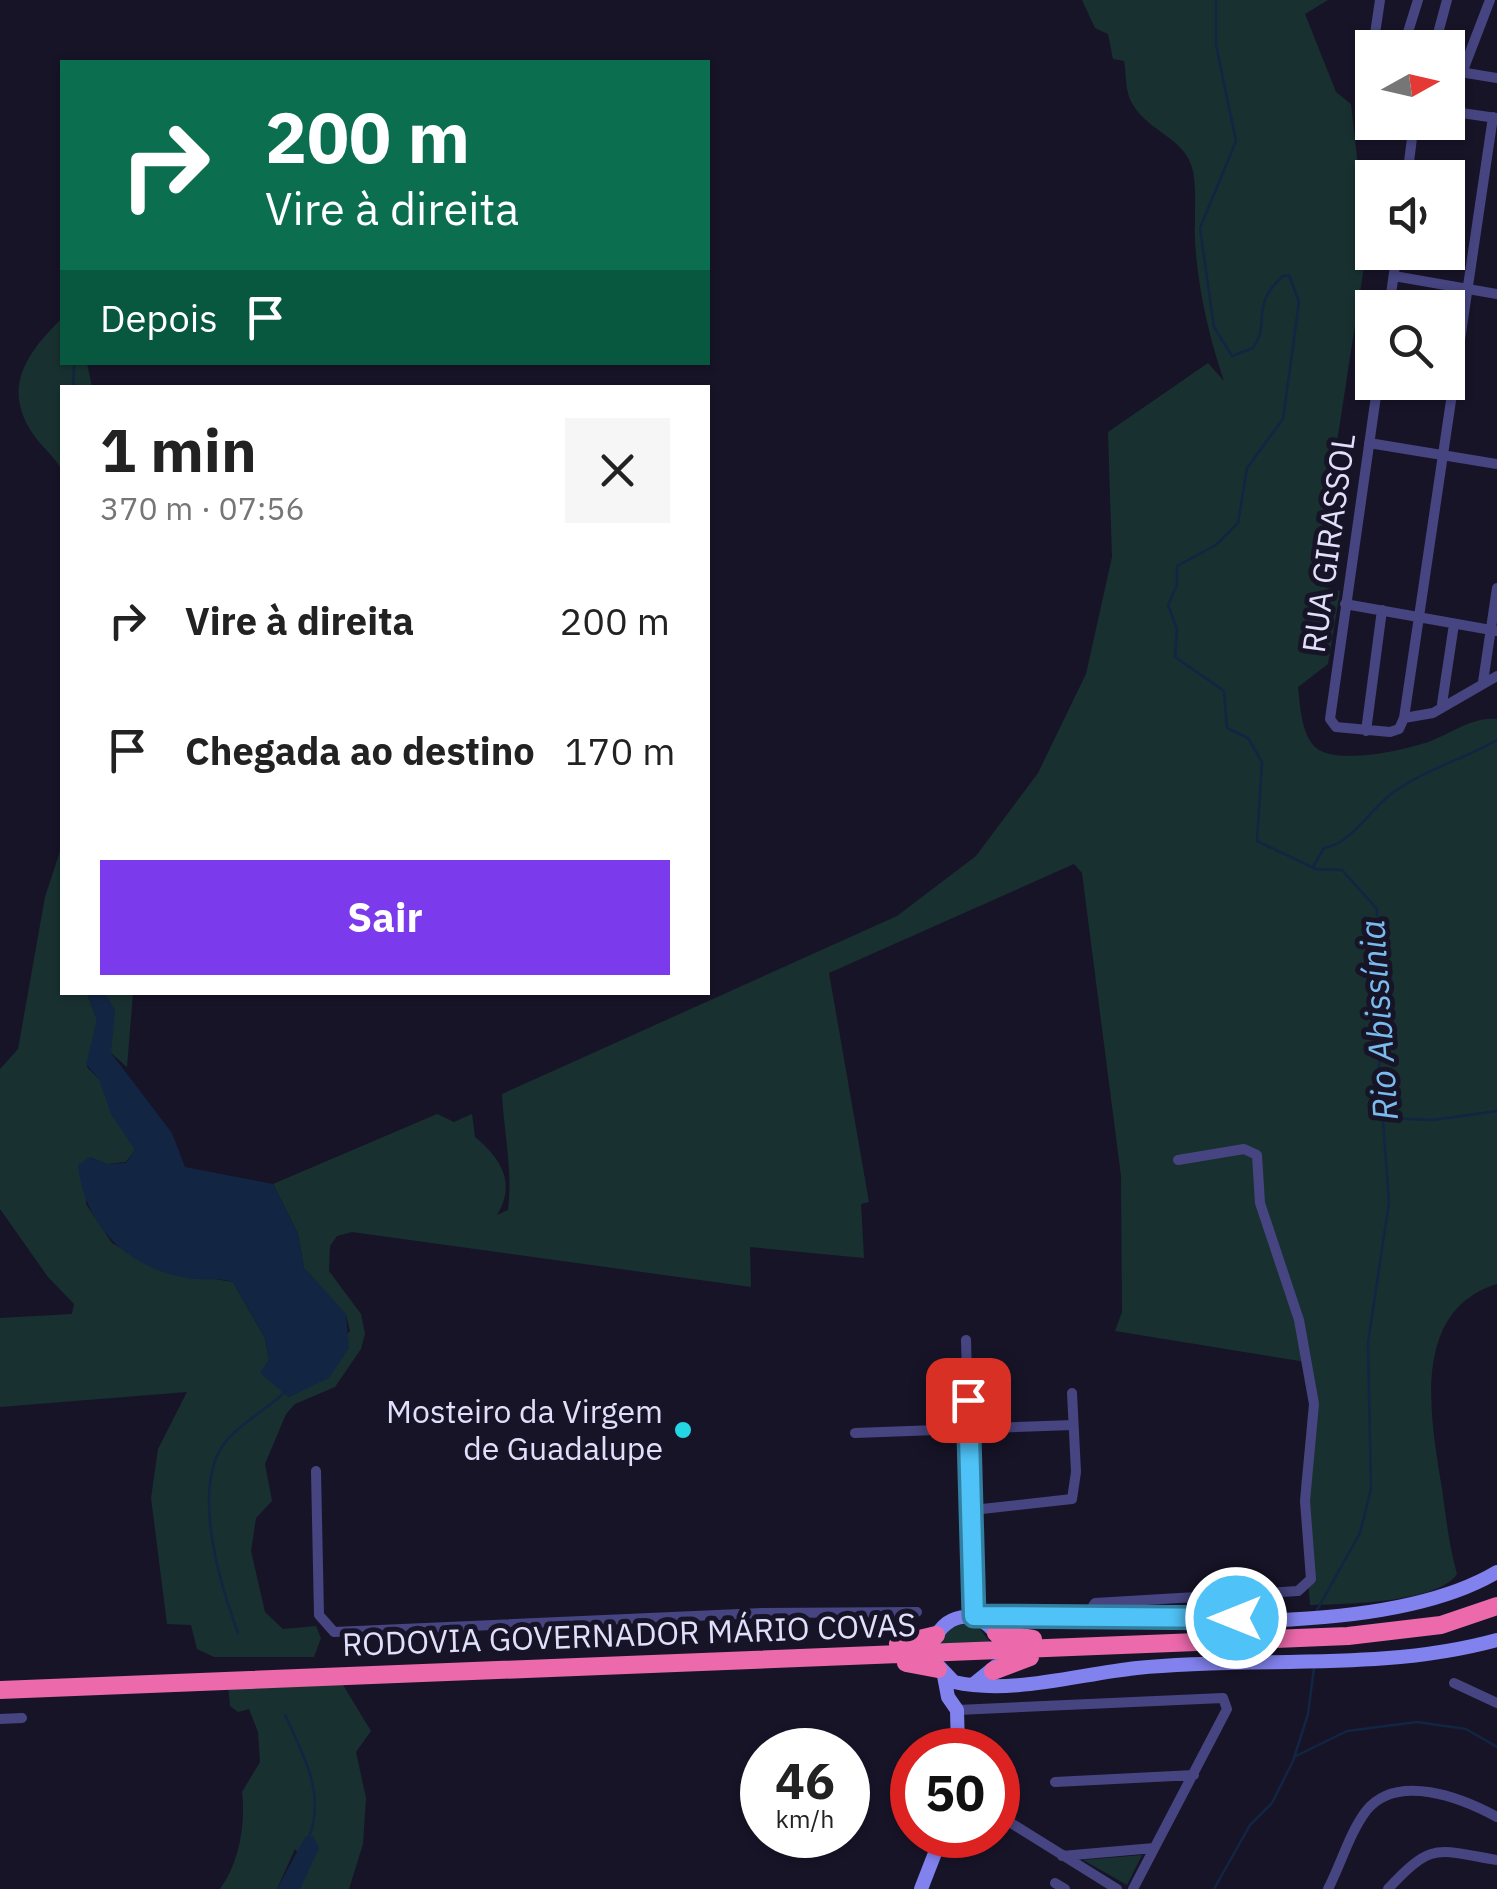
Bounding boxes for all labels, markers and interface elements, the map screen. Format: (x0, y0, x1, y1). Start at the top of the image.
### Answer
north arrow (1355, 30, 1465, 140)
map controls (1355, 30, 1465, 400)
text: 200 m (265, 91, 470, 182)
icon: right (100, 100, 230, 230)
button: sound (1355, 160, 1465, 270)
text: Vire à direita (265, 179, 519, 237)
icon: arrive (238, 290, 293, 345)
button: search (1355, 290, 1465, 400)
text: Depois (100, 293, 218, 342)
text: 1 min (100, 410, 257, 489)
button: close (565, 418, 670, 523)
street label: RUA GIRASSOL (1292, 430, 1364, 655)
text: 370 m · 07:56 (100, 487, 305, 529)
icon: right (100, 593, 155, 648)
text: Vire à direita (185, 596, 414, 645)
text: 200 m (559, 596, 670, 645)
icon: arrive (100, 723, 155, 778)
text: Chegada ao destino (185, 726, 535, 775)
text: 170 m (565, 726, 675, 775)
button: Sair (100, 860, 670, 975)
water label: Rio Abissínia (1348, 918, 1408, 1122)
pin (926, 1358, 1011, 1443)
icon: arrive (941, 1373, 996, 1428)
place label: Mosteiro da Virgem de Guadalupe (386, 1390, 663, 1469)
marker: Mosteiro da Virgem de Guadalupe (672, 1419, 694, 1441)
position arrow (1184, 1566, 1288, 1670)
street label: RODOVIA GOVERNADOR MÁRIO COVAS (341, 1603, 917, 1665)
speed limit sign: 50 (890, 1728, 1020, 1858)
text: 46 (775, 1748, 835, 1813)
text: km/h (776, 1802, 834, 1835)

